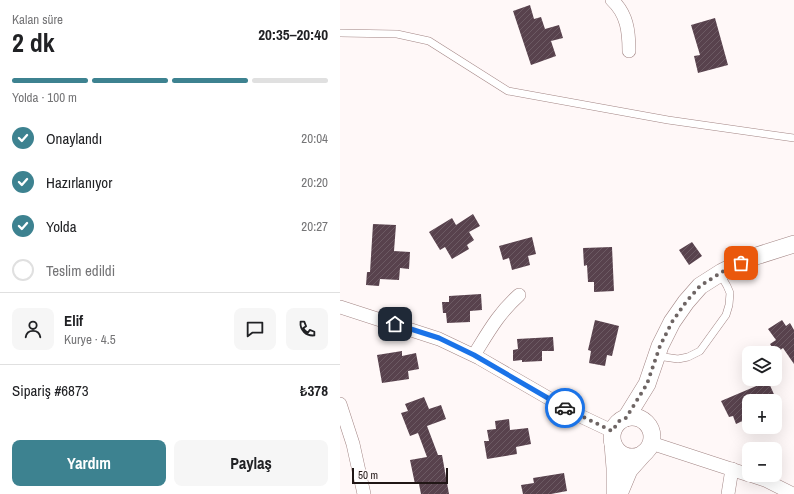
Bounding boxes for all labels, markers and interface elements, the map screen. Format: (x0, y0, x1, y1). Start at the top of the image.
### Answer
text: Kalan süre (12, 11, 63, 28)
text: 20:35–20:40 (258, 24, 328, 45)
text: 2 dk (12, 25, 55, 60)
text: Yolda · 100 m (12, 89, 77, 106)
icon: check (12, 127, 34, 149)
text: Onaylandı (46, 128, 102, 149)
text: 20:04 (301, 130, 328, 147)
icon: check (12, 171, 34, 193)
text: Hazırlanıyor (46, 172, 112, 193)
text: 20:20 (301, 174, 328, 191)
icon: check (12, 215, 34, 237)
text: Yolda (46, 216, 76, 237)
text: 20:27 (301, 218, 328, 235)
pin (724, 246, 758, 280)
icon: bag (730, 252, 752, 274)
text: Teslim edildi (46, 260, 115, 281)
pin (378, 307, 412, 341)
button: person (12, 308, 54, 350)
button: chat (234, 308, 276, 350)
button: phone (286, 308, 328, 350)
text: Elif (64, 310, 83, 331)
icon: home (384, 313, 406, 335)
text: Kurye · 4.5 (64, 331, 116, 348)
map controls (742, 346, 782, 482)
button: layers (742, 346, 782, 386)
text: Sipariş #6873 (12, 380, 89, 401)
text: ₺378 (300, 380, 328, 401)
courier (545, 388, 585, 428)
button: + (742, 394, 782, 434)
icon: car (554, 397, 576, 419)
button: Yardım (12, 440, 166, 486)
button: Paylaş (174, 440, 328, 486)
button: − (742, 442, 782, 482)
scale bar (352, 466, 448, 485)
text: 50 m (358, 468, 378, 482)

